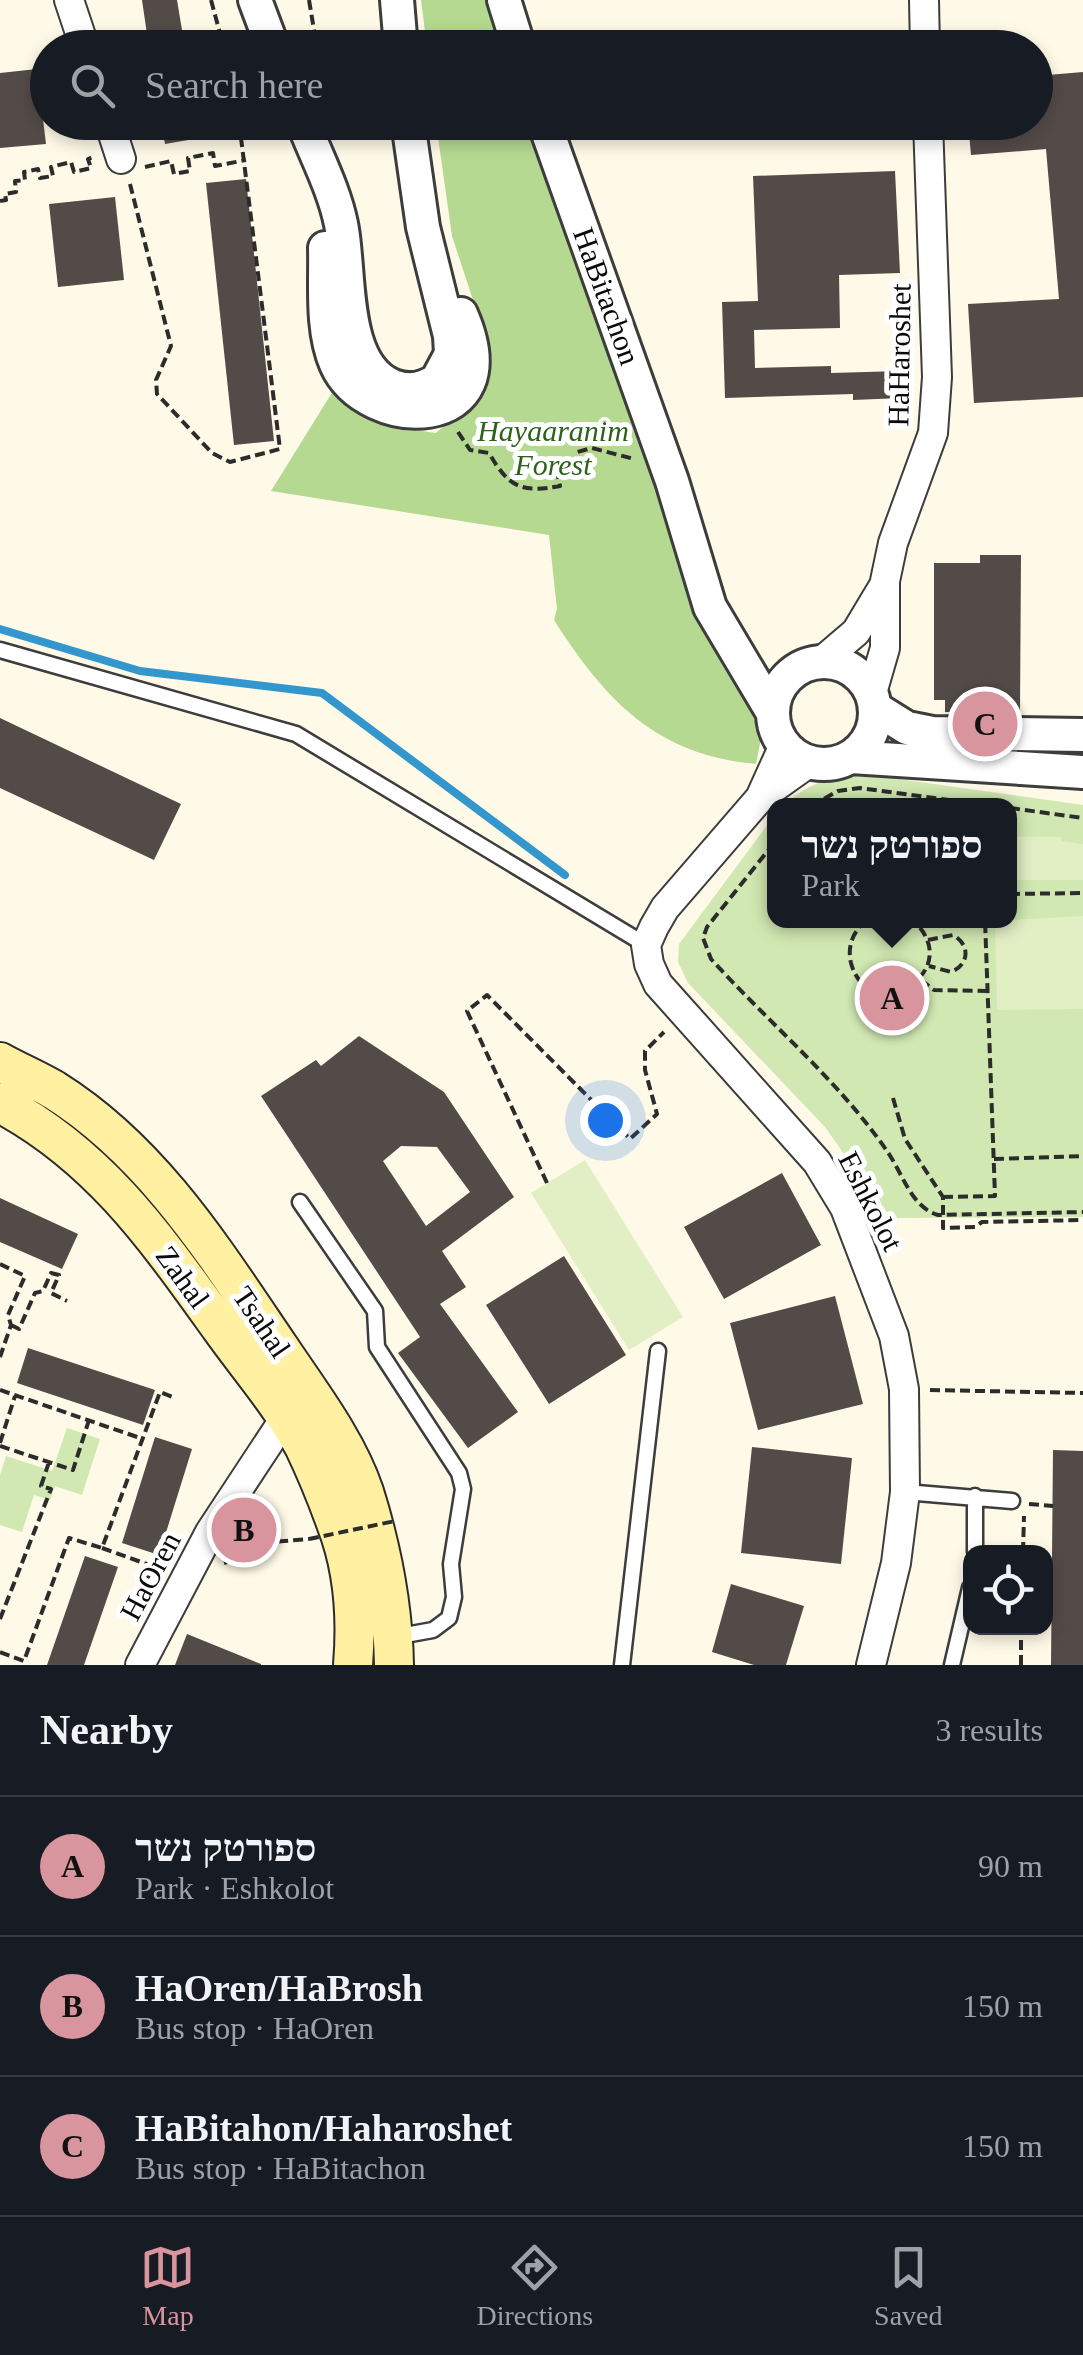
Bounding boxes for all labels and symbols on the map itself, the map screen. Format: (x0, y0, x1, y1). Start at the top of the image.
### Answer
street label: HaBitachon (567, 223, 647, 369)
street label: HaHaroshet (881, 282, 917, 427)
park label: Hayaaranim Forest (476, 414, 629, 481)
pin: C (952, 686, 1018, 762)
pin: A (860, 960, 924, 1036)
your location (580, 1095, 631, 1146)
street label: Eshkolot (832, 1146, 910, 1257)
street label: Zahal (150, 1240, 216, 1314)
street label: Tsahal (227, 1280, 297, 1364)
pin: B (212, 1492, 276, 1568)
street label: HaOren (113, 1526, 187, 1626)

